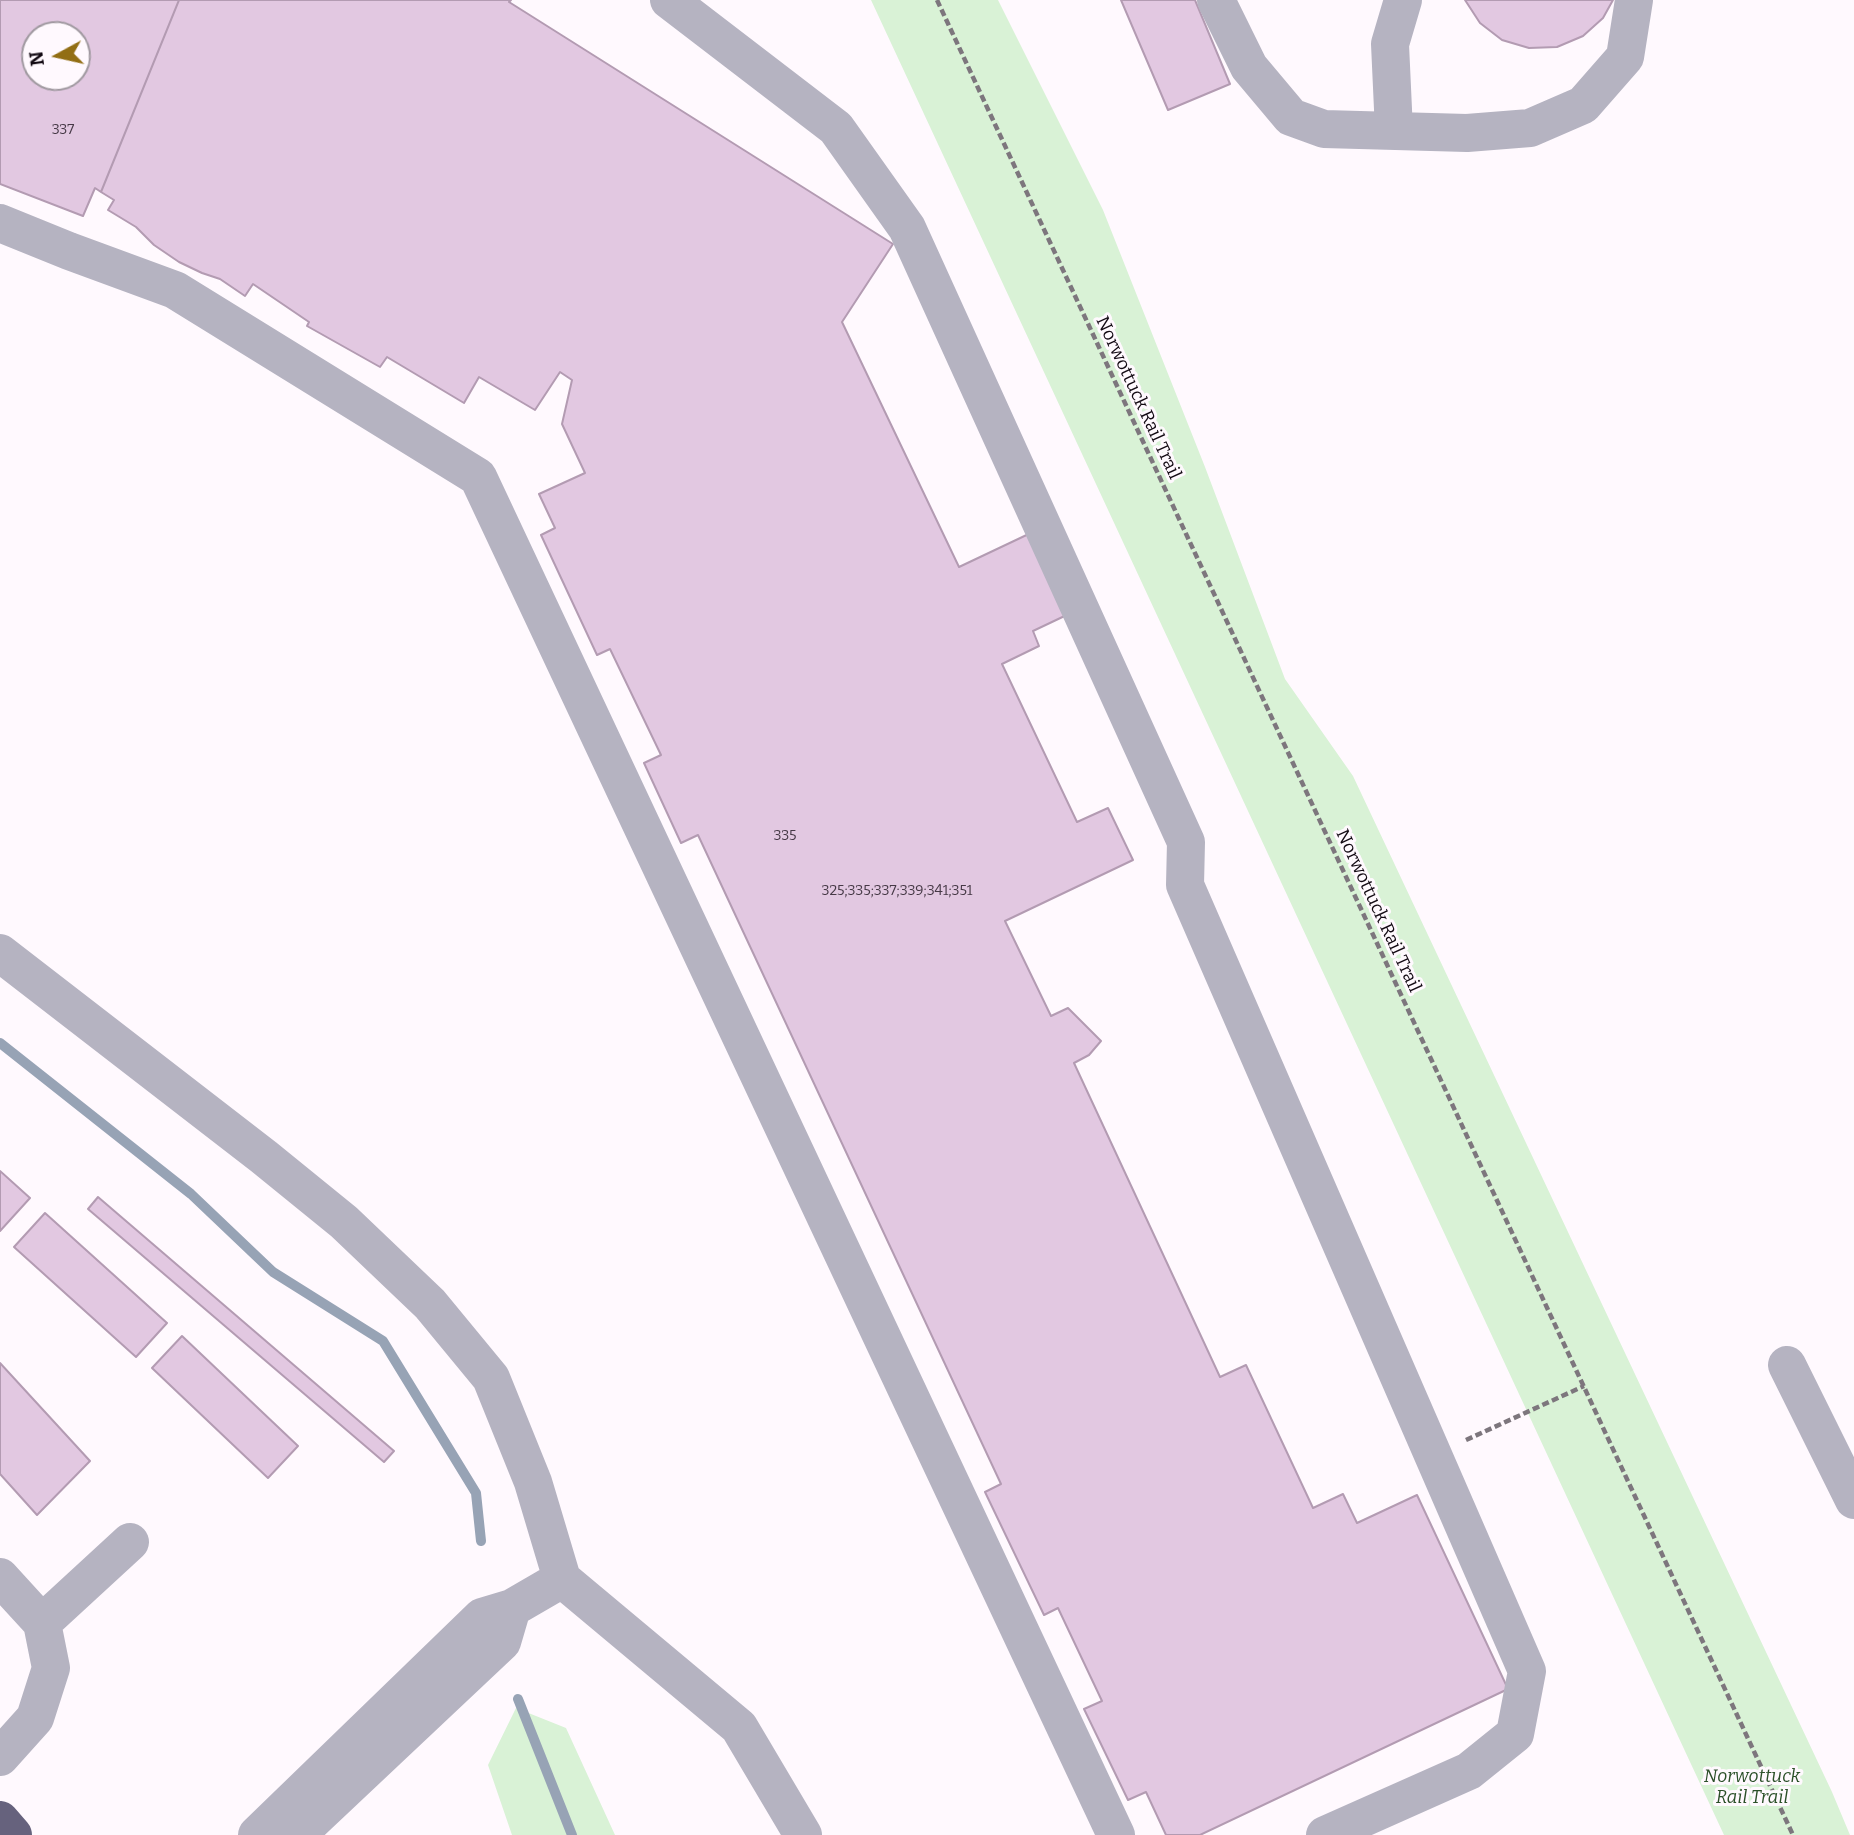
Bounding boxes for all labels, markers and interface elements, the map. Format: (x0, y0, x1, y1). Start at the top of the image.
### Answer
north arrow (21, 21, 91, 91)
text: N (24, 50, 49, 68)
house number: 337 (52, 122, 74, 138)
street label: Norwottuck Rail Trail (1091, 313, 1185, 483)
street label: Norwottuck Rail Trail (1331, 826, 1425, 996)
house number: 335 (773, 828, 797, 844)
house number: 325;335;337;339;341;351 (821, 883, 973, 899)
park label: Norwottuck Rail Trail (1704, 1766, 1800, 1809)

